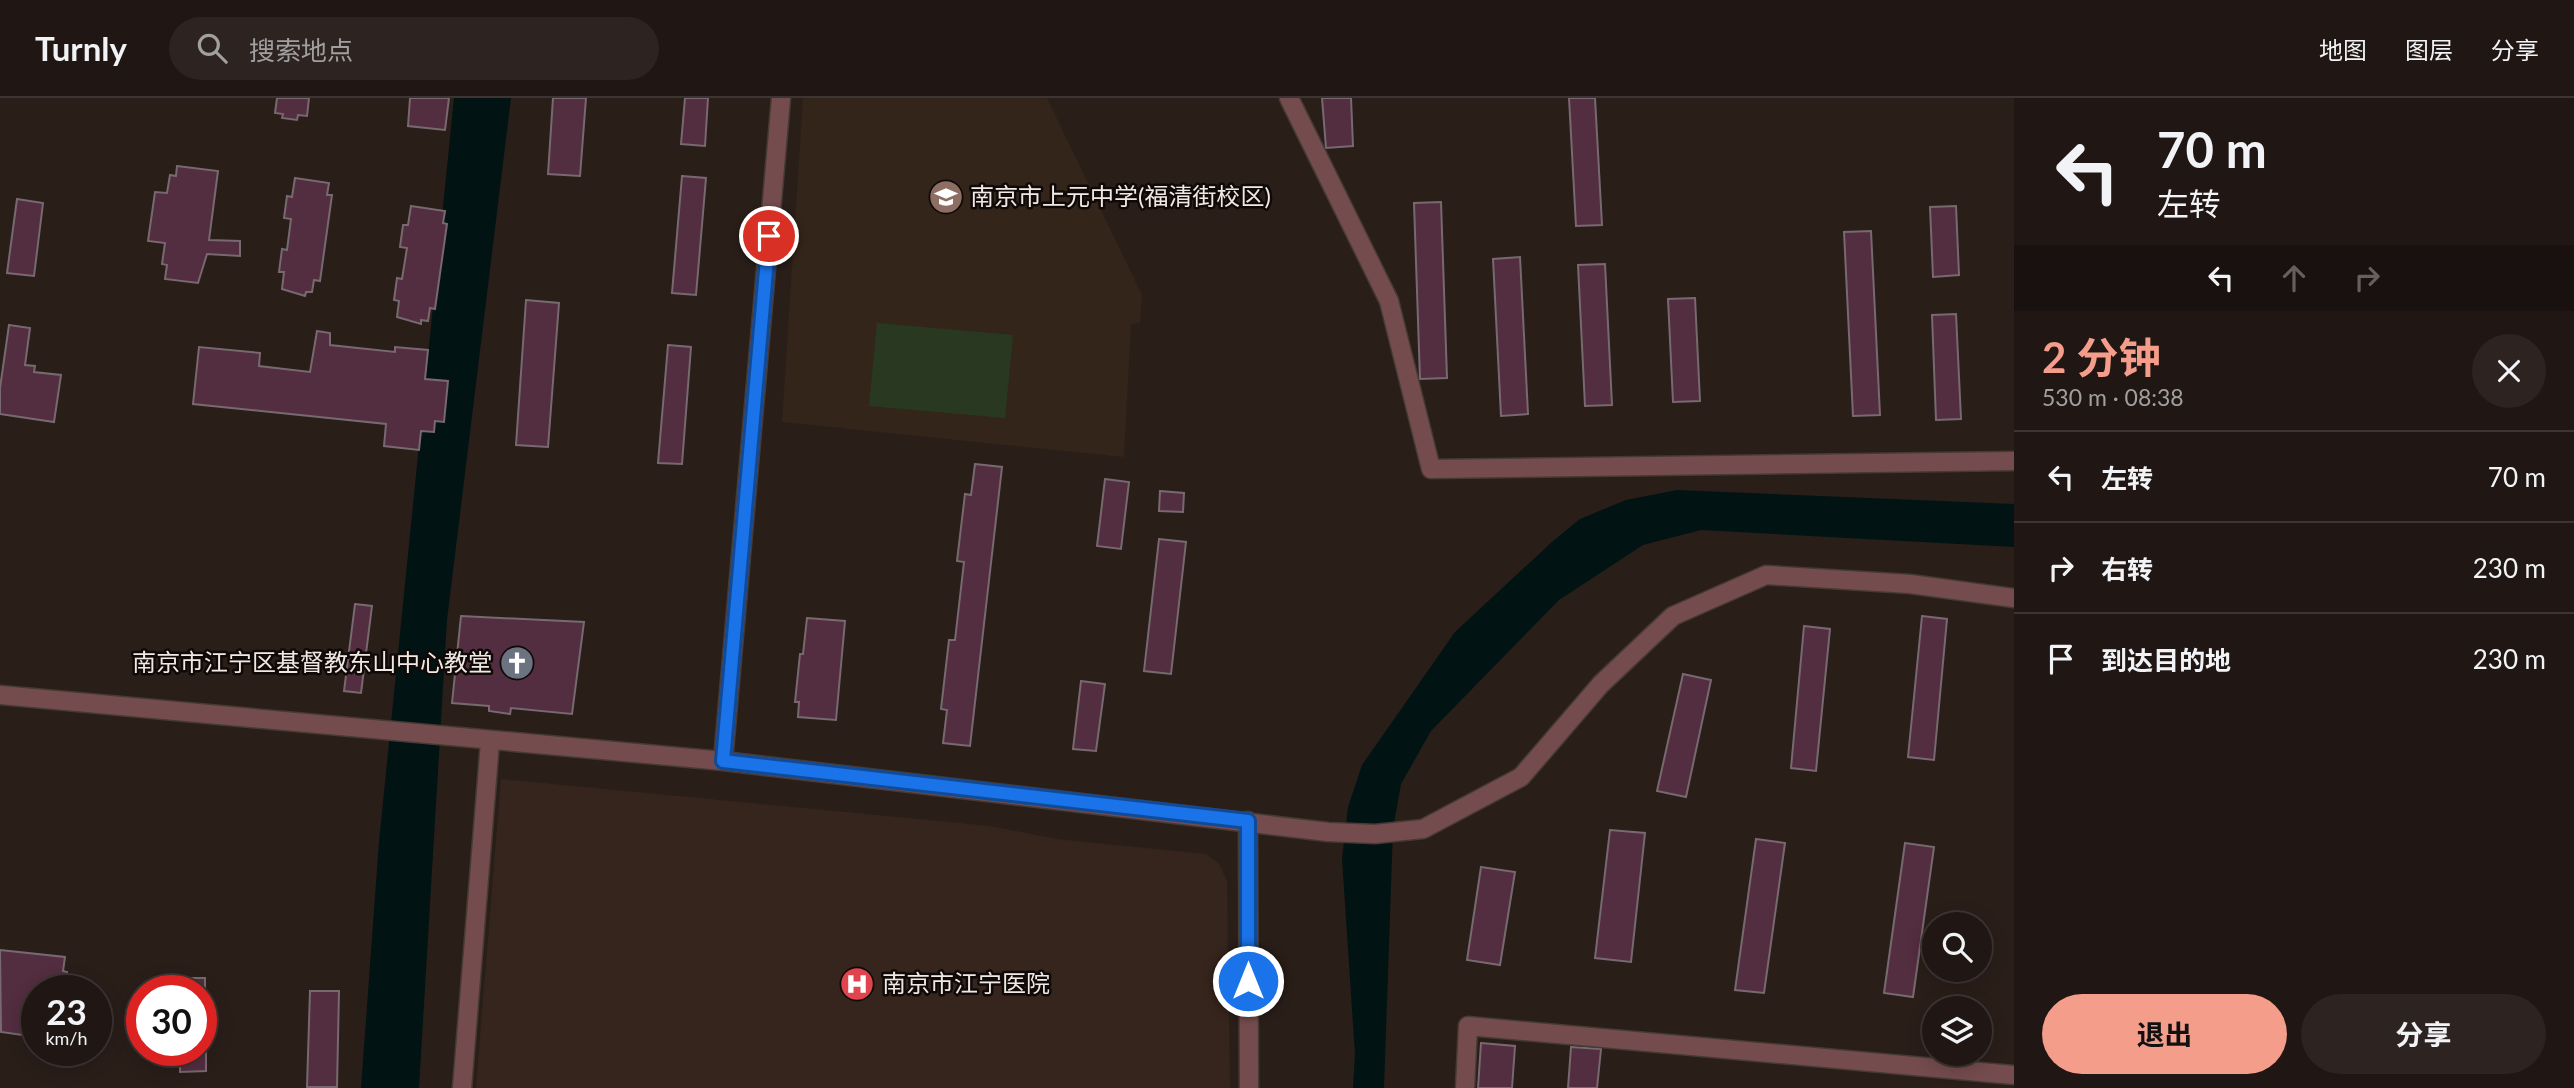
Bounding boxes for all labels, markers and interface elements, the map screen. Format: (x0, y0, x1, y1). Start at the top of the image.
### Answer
search box (169, 17, 659, 80)
text: Turnly (35, 28, 127, 68)
icon: search (193, 29, 231, 67)
text: 搜索地点 (249, 34, 353, 66)
text: 地图 (2319, 35, 2367, 64)
text: 图层 (2405, 35, 2453, 64)
text: 分享 (2491, 35, 2539, 64)
text: 70 m (2157, 120, 2267, 178)
icon: left (2042, 126, 2133, 217)
school or university icon: 南京市上元中学(福清街校区) (927, 178, 965, 216)
place label: 南京市上元中学(福清街校区) (970, 181, 1271, 210)
text: 左转 (2157, 184, 2221, 223)
pin (739, 206, 799, 266)
icon: arrive (750, 217, 788, 255)
icon: left (2202, 259, 2240, 297)
icon: ahead (2275, 259, 2313, 297)
icon: right (2348, 259, 2386, 297)
text: 2 分钟 (2042, 332, 2161, 382)
button: close (2472, 334, 2546, 408)
text: 530 m · 08:38 (2042, 383, 2184, 411)
icon: left (2042, 458, 2080, 496)
text: 70 m (2488, 461, 2546, 493)
text: 左转 (2101, 462, 2153, 494)
icon: right (2042, 549, 2080, 587)
text: 230 m (2473, 552, 2546, 584)
text: 右转 (2101, 553, 2153, 585)
icon: arrive (2042, 640, 2080, 678)
text: 230 m (2473, 643, 2546, 675)
church icon: 南京市江宁区基督教东山中心教堂 (498, 644, 536, 682)
text: 到达目的地 (2101, 644, 2231, 676)
place label: 南京市江宁区基督教东山中心教堂 (132, 647, 492, 676)
map controls (1922, 912, 1992, 1066)
button: search (1922, 912, 1992, 982)
position arrow (1211, 944, 1285, 1018)
hospital icon: 南京市江宁医院 (838, 965, 876, 1003)
place label: 南京市江宁医院 (882, 968, 1050, 997)
speed limit sign: 30 (126, 975, 217, 1066)
text: 23 (46, 990, 87, 1032)
button: 退出 (2042, 994, 2287, 1074)
button: 分享 (2301, 994, 2546, 1074)
button: layers (1922, 996, 1992, 1066)
text: km/h (45, 1027, 88, 1049)

